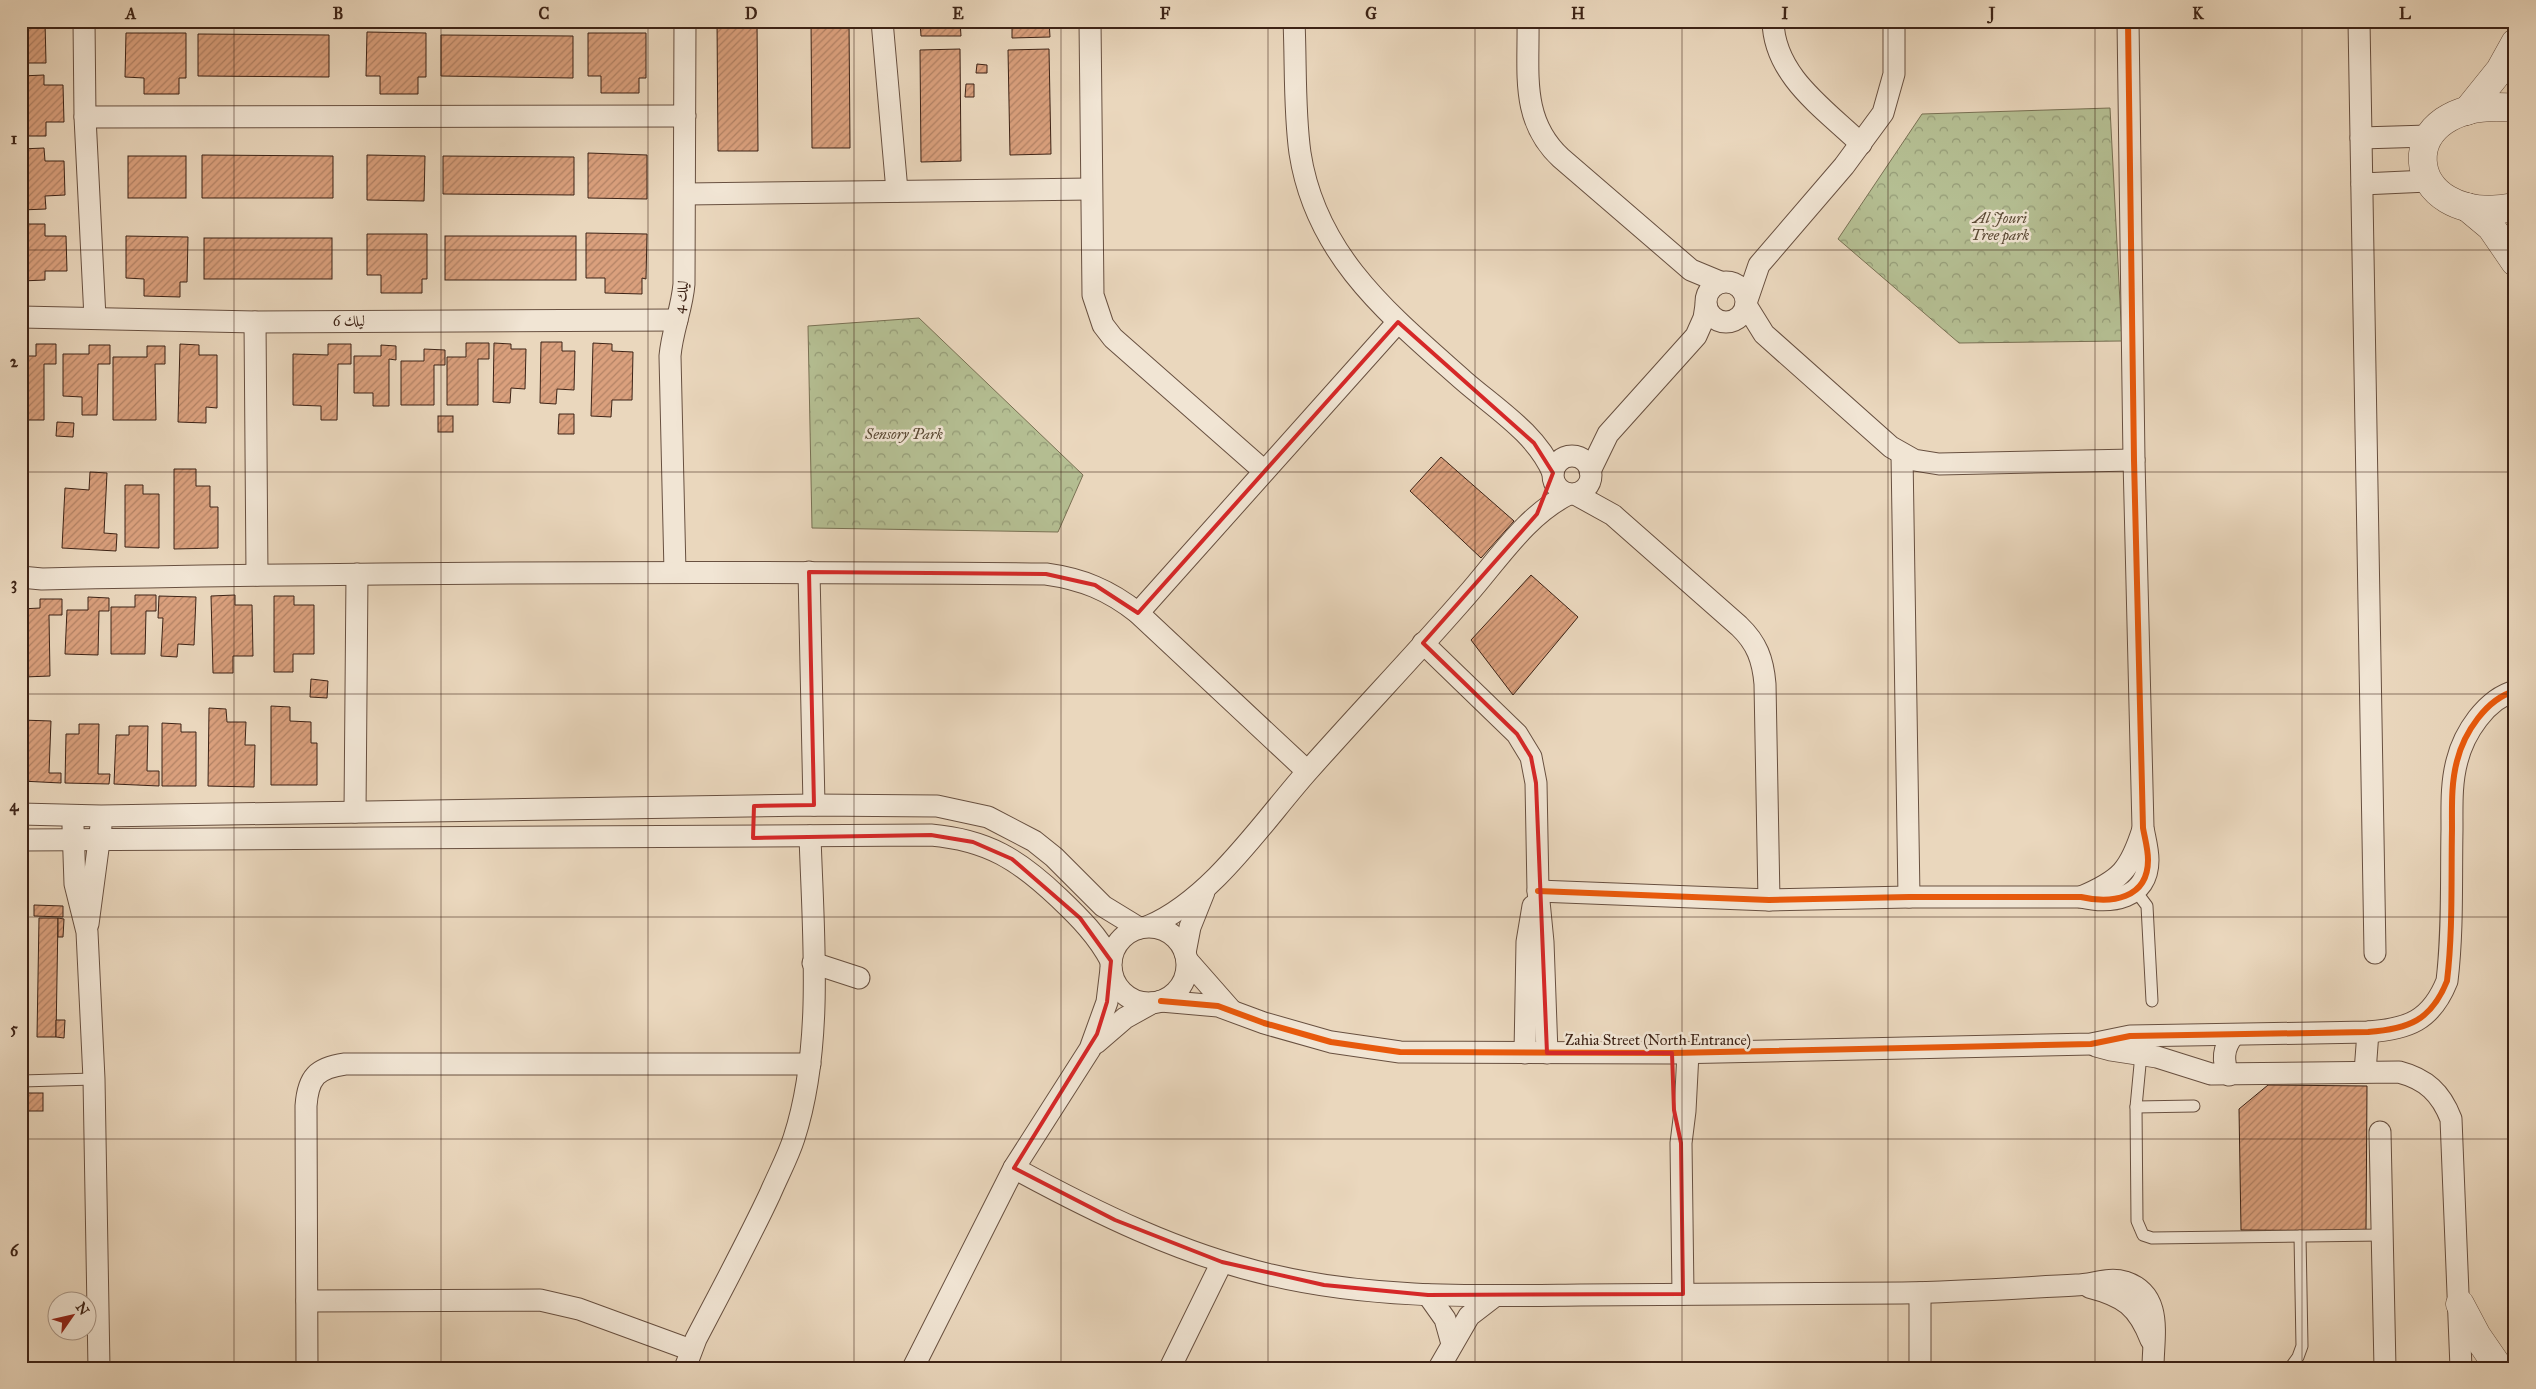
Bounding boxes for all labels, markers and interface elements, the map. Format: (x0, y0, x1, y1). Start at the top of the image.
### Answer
text: A (125, 4, 137, 23)
text: B (333, 4, 343, 23)
text: C (539, 4, 550, 23)
text: D (745, 4, 758, 23)
text: E (952, 4, 964, 23)
text: F (1160, 4, 1171, 23)
text: G (1365, 4, 1377, 23)
text: H (1571, 4, 1585, 23)
text: I (1782, 4, 1789, 23)
text: J (1987, 4, 1996, 24)
text: K (2192, 4, 2204, 23)
text: L (2399, 4, 2411, 23)
text: 1 (11, 129, 18, 148)
park label: Al Jouri Tree park (1971, 209, 2029, 245)
street label: ليلك 4 (670, 279, 692, 315)
street label: ليلك 6 (333, 312, 365, 330)
text: 2 (10, 352, 19, 371)
park label: Sensory Park (864, 425, 943, 443)
text: 3 (11, 574, 17, 594)
text: 4 (10, 796, 20, 816)
text: 5 (10, 1019, 18, 1038)
street label: Zahia Street (North Entrance) (1565, 1031, 1751, 1050)
text: 6 (10, 1241, 19, 1260)
north arrow (48, 1292, 98, 1342)
text: N (72, 1299, 93, 1319)

